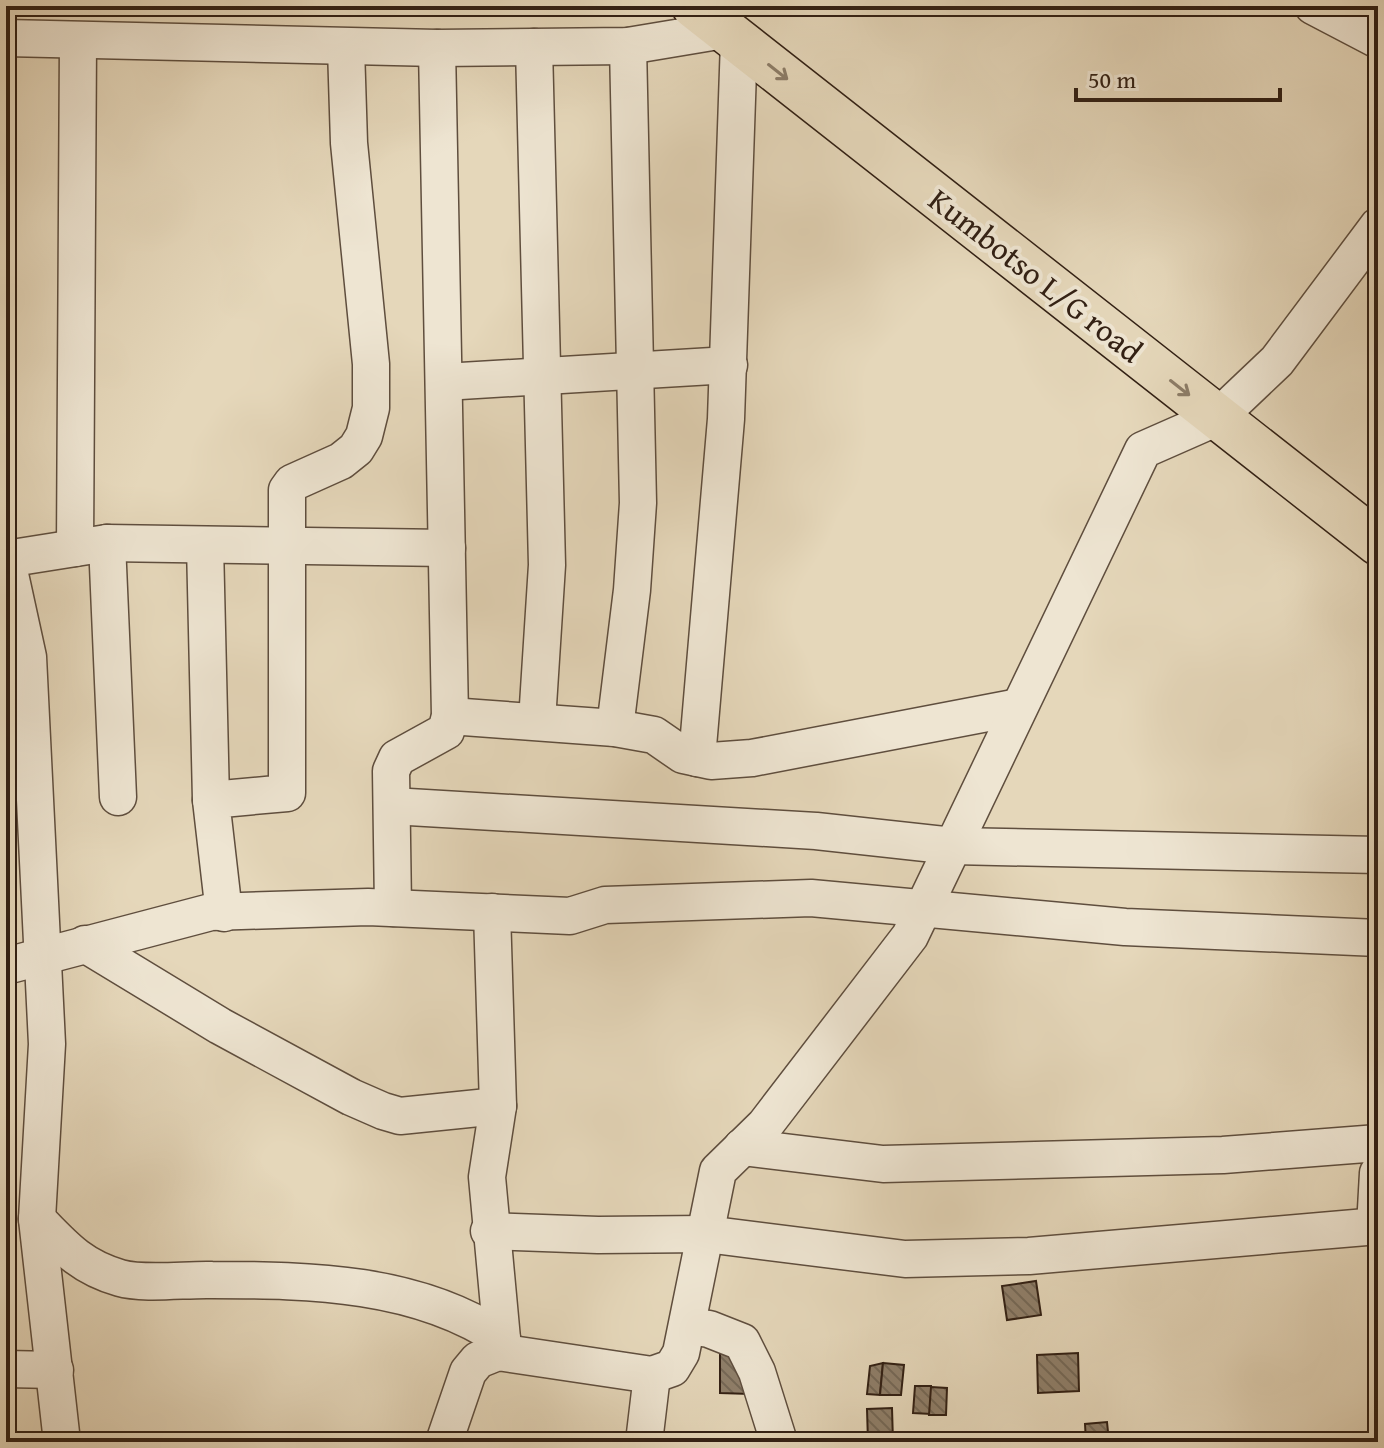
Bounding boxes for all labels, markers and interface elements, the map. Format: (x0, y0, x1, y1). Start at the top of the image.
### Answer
scale bar (1076, 52, 1280, 102)
text: 50 m (1088, 62, 1136, 97)
one-way arrow (767, 63, 788, 80)
street label: Kumbotso L/G road (919, 176, 1153, 374)
one-way arrow (1169, 379, 1190, 397)

